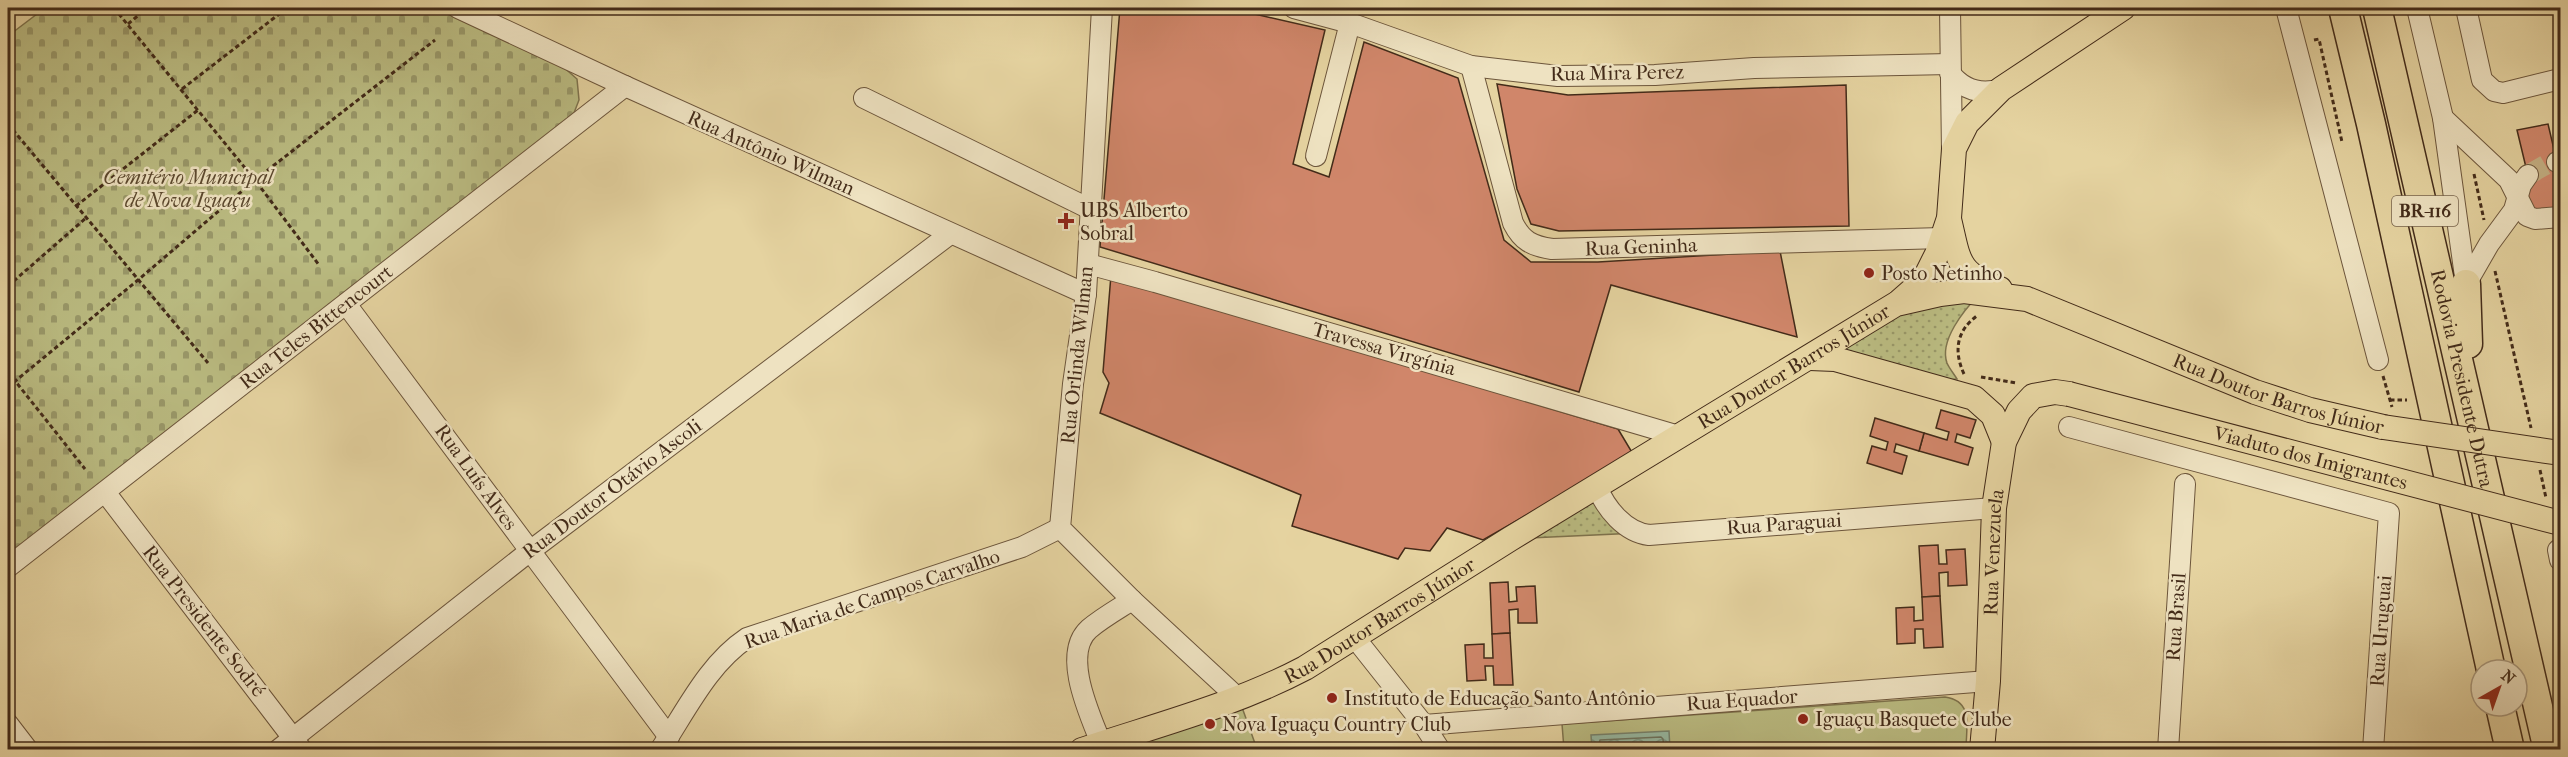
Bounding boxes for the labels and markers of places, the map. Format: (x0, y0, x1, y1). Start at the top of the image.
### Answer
place label: UBS Alberto Sobral (1080, 199, 1188, 245)
marker: UBS Alberto Sobral (1057, 212, 1075, 230)
place label: Posto Netinho (1881, 262, 2002, 285)
marker: Posto Netinho (1862, 266, 1876, 280)
place label: Instituto de Educação Santo Antônio (1344, 687, 1655, 710)
marker: Instituto de Educação Santo Antônio (1325, 691, 1339, 705)
place label: Iguaçu Basquete Clube (1815, 708, 2012, 731)
marker: Iguaçu Basquete Clube (1796, 712, 1810, 726)
place label: Nova Iguaçu Country Club (1222, 713, 1451, 736)
marker: Nova Iguaçu Country Club (1203, 717, 1217, 731)

